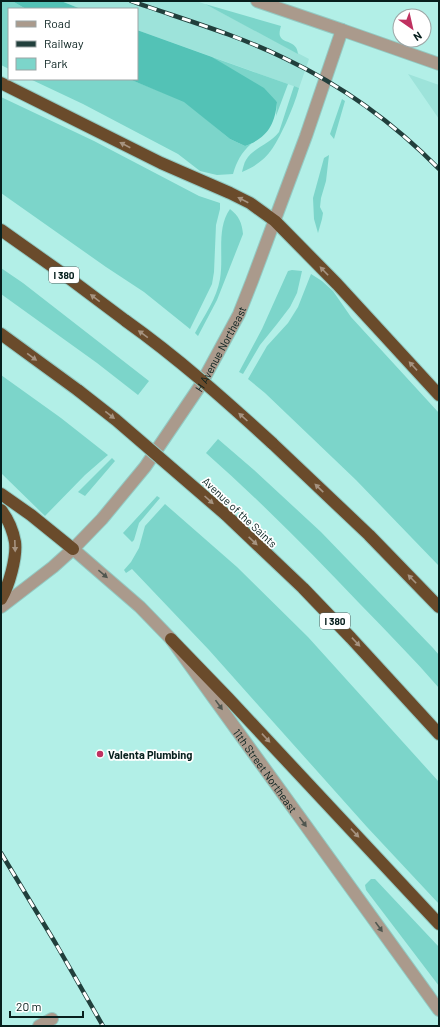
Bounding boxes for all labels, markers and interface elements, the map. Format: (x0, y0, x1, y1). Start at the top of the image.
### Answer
legend (8, 8, 138, 80)
north arrow (392, 8, 432, 48)
text: Road (44, 16, 71, 30)
text: N (411, 29, 425, 44)
text: Railway (44, 36, 84, 50)
text: Park (44, 56, 68, 70)
one-way arrow (119, 142, 130, 148)
one-way arrow (237, 196, 248, 203)
one-way arrow (320, 265, 329, 276)
road number: I 380 (49, 267, 79, 283)
one-way arrow (89, 294, 100, 302)
street label: H Avenue Northeast (192, 304, 248, 394)
one-way arrow (138, 330, 149, 338)
one-way arrow (27, 353, 38, 361)
one-way arrow (408, 361, 417, 371)
one-way arrow (105, 411, 116, 419)
one-way arrow (238, 412, 248, 421)
street label: Avenue of the Saints (200, 474, 280, 550)
one-way arrow (314, 483, 324, 493)
one-way arrow (204, 495, 214, 504)
one-way arrow (248, 536, 258, 546)
one-way arrow (11, 540, 18, 552)
one-way arrow (97, 570, 108, 579)
one-way arrow (407, 574, 417, 584)
road number: I 380 (320, 613, 350, 629)
one-way arrow (351, 637, 360, 647)
one-way arrow (215, 700, 223, 710)
street label: 11th Street Northeast (231, 726, 300, 815)
one-way arrow (261, 733, 271, 743)
place label: Valenta Plumbing (108, 748, 192, 761)
marker: Valenta Plumbing (95, 749, 105, 759)
one-way arrow (299, 816, 307, 827)
one-way arrow (350, 828, 360, 838)
one-way arrow (375, 922, 383, 933)
scale bar (10, 993, 83, 1019)
text: 20 m (16, 999, 42, 1013)

